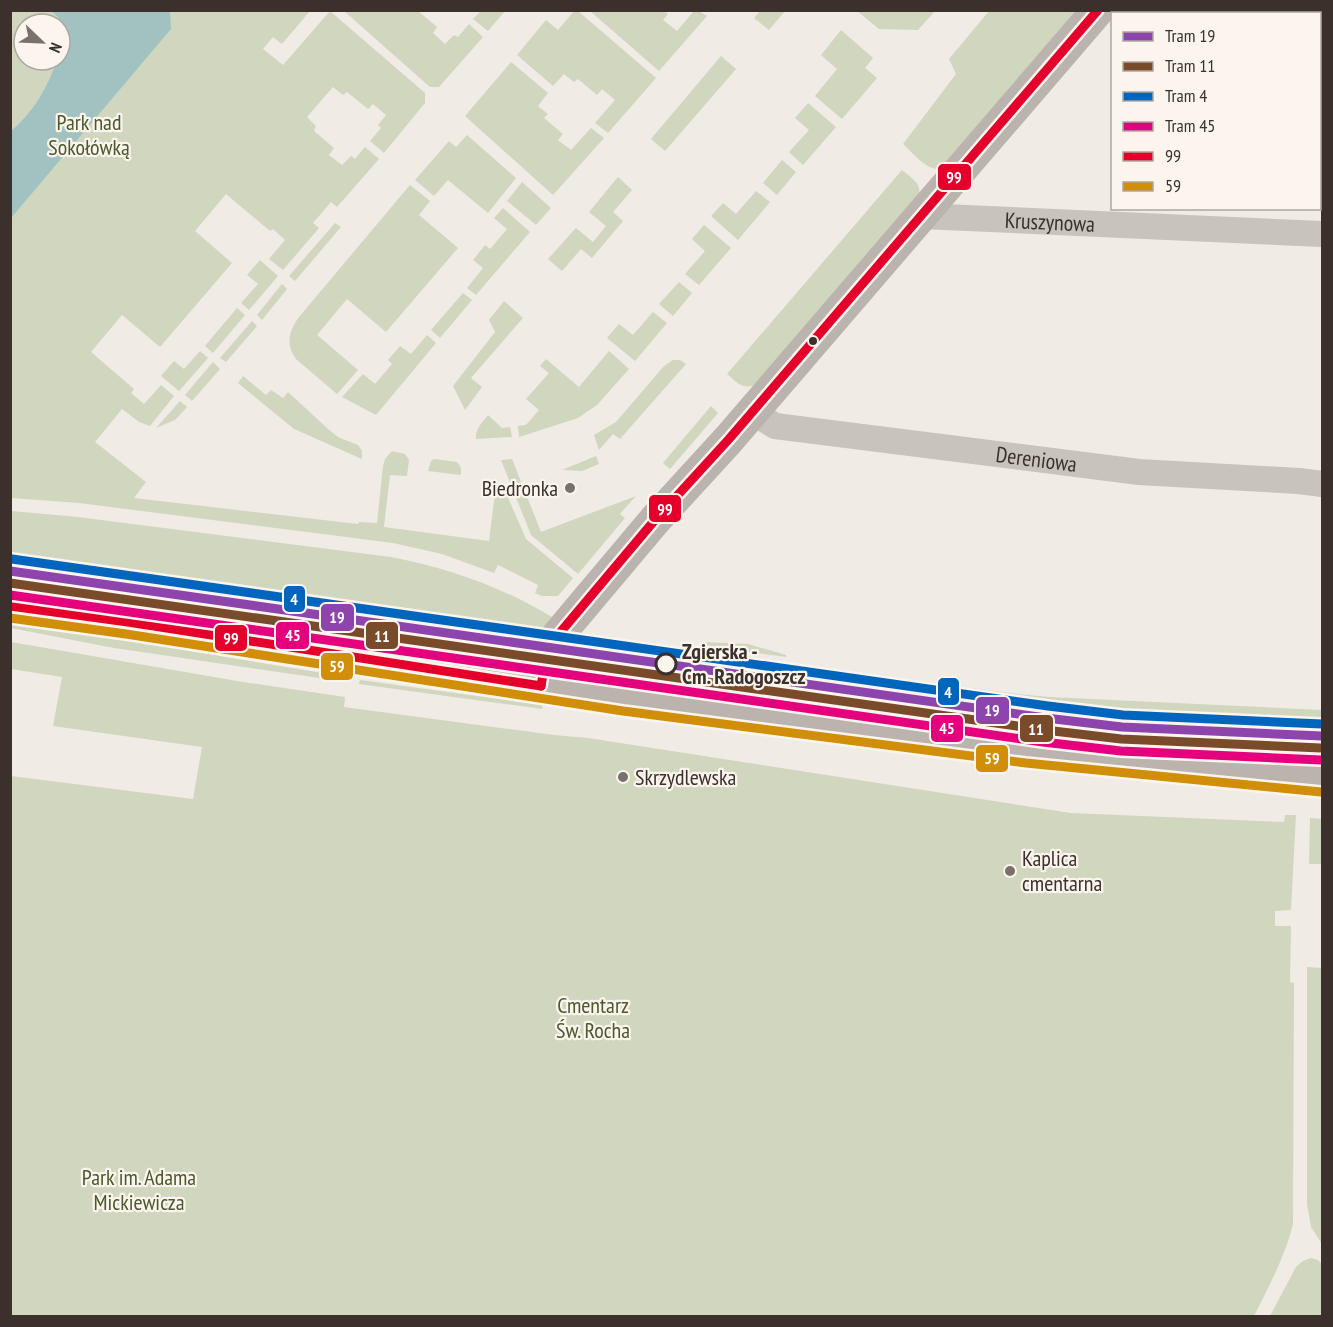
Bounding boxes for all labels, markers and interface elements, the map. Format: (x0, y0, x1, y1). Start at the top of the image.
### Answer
north arrow (12, 12, 72, 72)
legend (1111, 12, 1321, 210)
text: Tram 19 (1165, 24, 1215, 47)
text: N (45, 40, 67, 56)
text: Tram 11 (1165, 54, 1215, 77)
text: Tram 4 (1165, 84, 1207, 107)
park label: Park nad Sokołówką (48, 108, 130, 161)
text: Tram 45 (1165, 114, 1215, 137)
text: 99 (1165, 144, 1181, 167)
line badge: 99 (937, 163, 972, 191)
text: 99 (946, 167, 962, 187)
text: 59 (1165, 174, 1181, 197)
street label: Kruszynowa (1004, 206, 1096, 238)
unlabelled marker (807, 335, 819, 347)
street label: Dereniowa (994, 440, 1079, 478)
place label: Biedronka (482, 474, 558, 502)
marker: Biedronka (563, 481, 577, 495)
line badge: 99 (648, 494, 682, 523)
text: 99 (657, 499, 673, 519)
line badge: 4 (283, 585, 306, 613)
text: 4 (290, 589, 298, 609)
line badge: 19 (320, 603, 355, 632)
text: 19 (329, 607, 345, 627)
line badge: 45 (275, 621, 310, 650)
line badge: 11 (365, 621, 399, 650)
line badge: 99 (214, 624, 248, 652)
text: 45 (285, 625, 301, 645)
text: 11 (374, 626, 390, 646)
text: 99 (223, 628, 239, 648)
place label: Zgierska - Cm. Radogoszcz (682, 637, 806, 690)
line badge: 59 (320, 652, 354, 681)
marker: Zgierska - Cm. Radogoszcz (655, 653, 677, 675)
text: 59 (329, 656, 345, 676)
line badge: 4 (937, 677, 960, 706)
text: 4 (944, 682, 952, 702)
line badge: 19 (975, 696, 1010, 725)
text: 19 (984, 700, 1000, 720)
line badge: 45 (930, 714, 964, 743)
line badge: 11 (1019, 714, 1054, 743)
text: 45 (939, 718, 955, 738)
text: 11 (1028, 719, 1044, 739)
line badge: 59 (975, 744, 1009, 773)
text: 59 (984, 748, 1000, 768)
place label: Skrzydlewska (635, 763, 736, 791)
marker: Skrzydlewska (616, 770, 630, 784)
place label: Kaplica cmentarna (1022, 844, 1102, 897)
marker: Kaplica cmentarna (1003, 864, 1017, 878)
park label: Cmentarz Św. Rocha (556, 991, 630, 1044)
park label: Park im. Adama Mickiewicza (82, 1163, 196, 1216)

